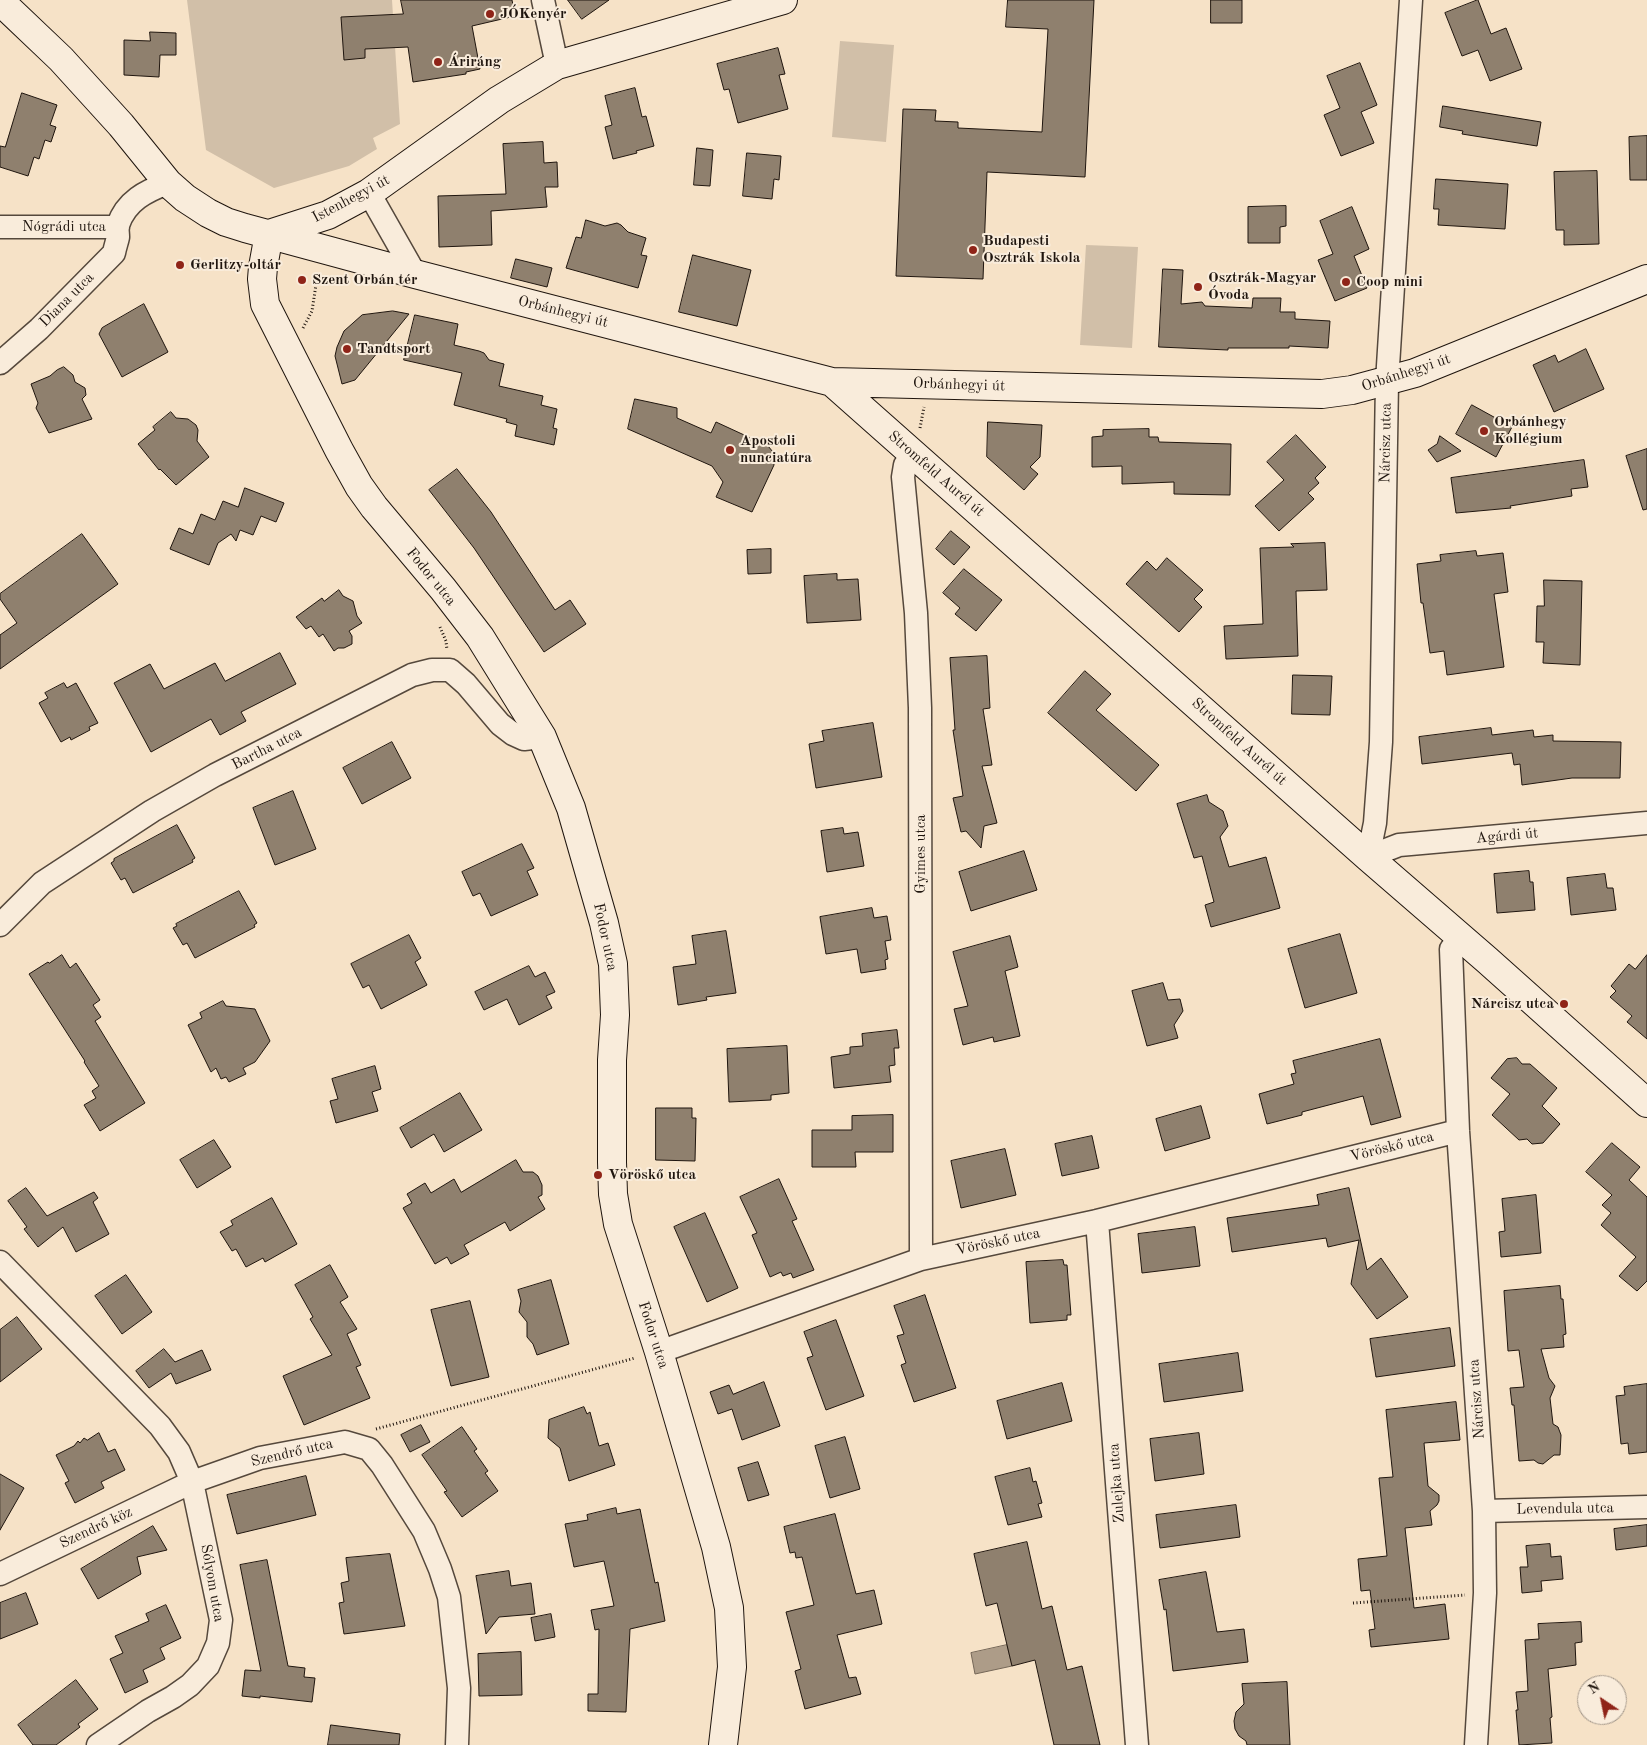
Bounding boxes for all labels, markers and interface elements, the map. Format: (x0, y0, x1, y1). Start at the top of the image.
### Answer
place label: JÓKenyér (500, 5, 566, 23)
marker: JÓKenyér (484, 8, 496, 20)
place label: Áriráng (448, 53, 501, 71)
marker: Áriráng (432, 56, 444, 68)
street label: Istenhegyi út (309, 171, 393, 227)
street label: Nógrádi utca (22, 218, 106, 236)
place label: Budapesti Osztrák Iskola (983, 232, 1080, 267)
marker: Budapesti Osztrák Iskola (967, 244, 979, 256)
place label: Gerlitzy-oltár (190, 256, 281, 274)
marker: Gerlitzy-oltár (174, 259, 186, 271)
street label: Diana utca (36, 269, 98, 331)
place label: Osztrák-Magyar Óvoda (1208, 269, 1316, 304)
place label: Szent Orbán tér (312, 271, 418, 289)
place label: Coop mini (1356, 273, 1423, 291)
marker: Szent Orbán tér (296, 274, 308, 286)
marker: Coop mini (1340, 276, 1352, 288)
marker: Osztrák-Magyar Óvoda (1192, 281, 1204, 293)
street label: Orbánhegyi út (516, 292, 610, 332)
place label: Tandtsport (357, 340, 431, 358)
marker: Tandtsport (341, 343, 353, 355)
street label: Orbánhegyi út (1359, 350, 1453, 396)
street label: Orbánhegyi út (912, 374, 1006, 396)
street label: Nárcisz utca (1376, 403, 1396, 483)
place label: Orbánhegy Kollégium (1494, 413, 1567, 448)
marker: Orbánhegy Kollégium (1478, 425, 1490, 437)
street label: Stromfeld Aurél út (884, 427, 988, 521)
place label: Apostoli nunciatúra (740, 432, 812, 467)
marker: Apostoli nunciatúra (724, 444, 736, 456)
street label: Fodor utca (402, 544, 460, 610)
street label: Stromfeld Aurél út (1188, 694, 1290, 790)
street label: Bartha utca (229, 724, 305, 774)
street label: Gyimes utca (912, 814, 930, 894)
street label: Agárdi út (1475, 824, 1539, 848)
street label: Fodor utca (589, 901, 621, 973)
place label: Nárcisz utca (1471, 995, 1554, 1013)
marker: Nárcisz utca (1558, 998, 1570, 1010)
street label: Vöröskő utca (1348, 1128, 1436, 1166)
place label: Vöröskő utca (608, 1166, 696, 1184)
marker: Vöröskő utca (592, 1169, 604, 1181)
street label: Vöröskő utca (954, 1224, 1042, 1260)
street label: Fodor utca (634, 1299, 672, 1371)
street label: Nárcisz utca (1465, 1358, 1489, 1440)
street label: Szendrő utca (249, 1435, 335, 1471)
street label: Zulejka utca (1105, 1442, 1129, 1524)
street label: Levendula utca (1516, 1499, 1614, 1519)
street label: Szendrő köz (57, 1503, 135, 1553)
street label: Sólyom utca (196, 1543, 228, 1623)
north arrow (1577, 1675, 1627, 1725)
text: N (1586, 1680, 1603, 1697)

